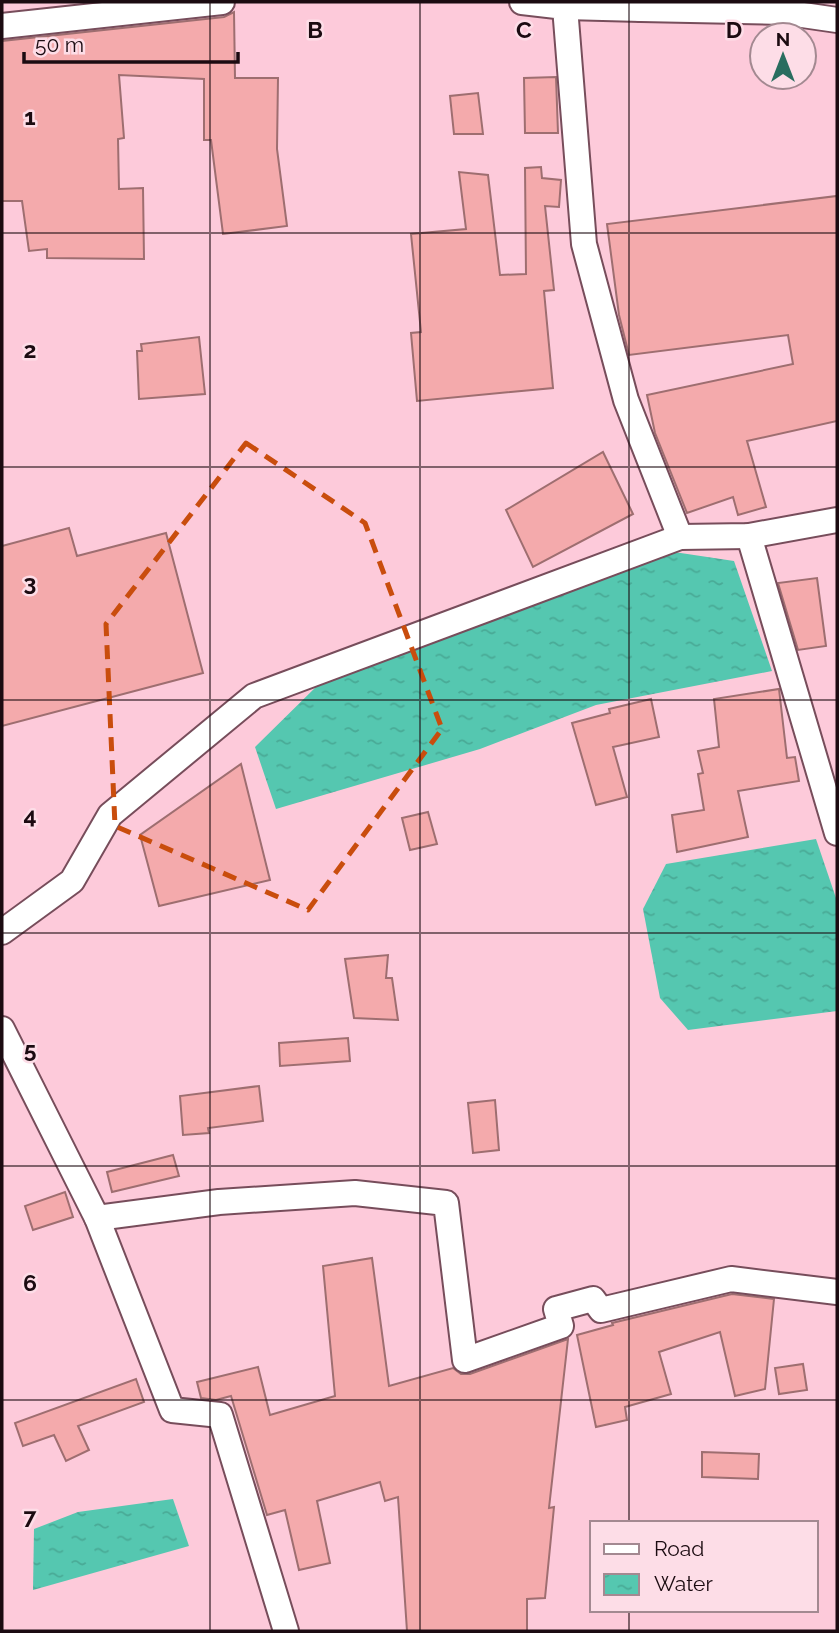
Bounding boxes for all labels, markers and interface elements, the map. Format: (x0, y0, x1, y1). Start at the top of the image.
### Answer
text: B (307, 16, 323, 43)
text: C (516, 16, 532, 43)
text: D (726, 16, 742, 43)
scale bar (24, 21, 238, 65)
north arrow (748, 21, 818, 91)
text: N (776, 28, 790, 50)
text: 50 m (35, 32, 84, 57)
text: 1 (24, 103, 36, 130)
text: 2 (24, 336, 36, 363)
text: 3 (24, 569, 36, 596)
text: 4 (23, 802, 37, 829)
text: 5 (24, 1036, 37, 1063)
text: 6 (23, 1269, 37, 1296)
text: 7 (24, 1502, 37, 1529)
legend (590, 1521, 818, 1612)
text: Road (654, 1536, 704, 1561)
text: Water (654, 1571, 713, 1596)

